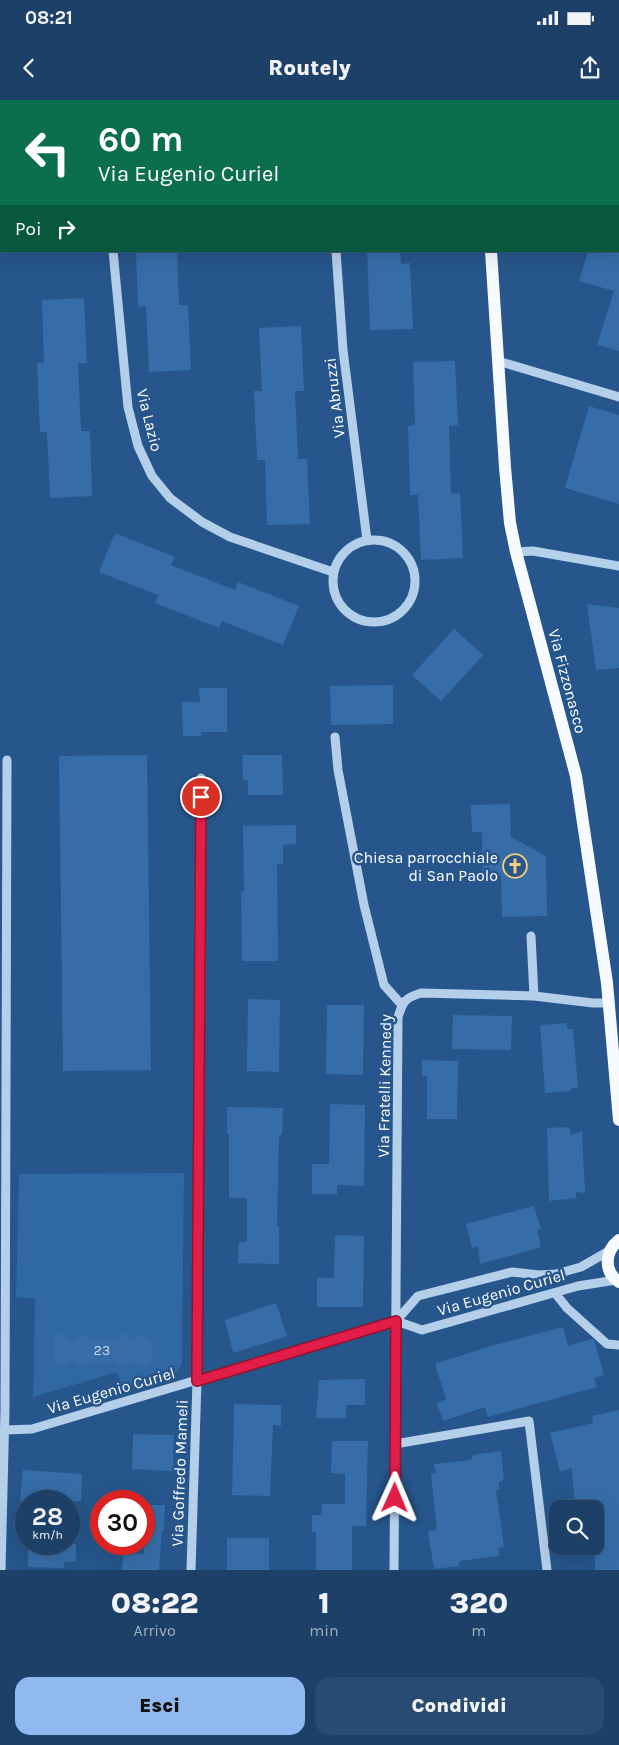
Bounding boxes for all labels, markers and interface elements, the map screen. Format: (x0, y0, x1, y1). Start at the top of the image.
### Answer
text: 08:21 (25, 7, 73, 29)
icon: back (15, 54, 43, 82)
icon: share (576, 54, 604, 82)
text: Routely (268, 55, 351, 81)
text: 60 m (98, 119, 183, 160)
icon: left (15, 120, 80, 185)
text: Via Eugenio Curiel (98, 161, 280, 187)
icon: right (52, 215, 80, 243)
text: Poi (15, 218, 42, 240)
street label: Via Abruzzi (320, 357, 349, 439)
street label: Via Lazio (133, 387, 166, 453)
street label: Via Fizzonasco (544, 627, 591, 735)
pin (180, 776, 222, 818)
icon: arrive (187, 783, 215, 811)
place label: Chiesa parrocchiale di San Paolo (354, 848, 498, 885)
church icon: Chiesa parrocchiale di San Paolo (502, 853, 528, 879)
street label: Via Fratelli Kennedy (374, 1014, 395, 1158)
street label: Via Eugenio Curiel (435, 1265, 567, 1320)
house number: 23 (94, 1342, 110, 1359)
street label: Via Eugenio Curiel (45, 1363, 177, 1418)
street label: Via Goffredo Mameli (167, 1399, 192, 1547)
position arrow (368, 1471, 420, 1523)
speed limit sign: 30 (90, 1490, 155, 1555)
map controls (549, 1500, 604, 1555)
button: search (549, 1500, 604, 1555)
text: 28 (32, 1502, 63, 1531)
text: km/h (32, 1528, 63, 1542)
text: 08:22 (111, 1585, 199, 1621)
text: 1 (318, 1585, 330, 1621)
text: 320 (449, 1585, 508, 1621)
text: Arrivo (133, 1621, 176, 1640)
text: min (309, 1621, 339, 1640)
text: m (471, 1621, 486, 1640)
button: Esci (15, 1677, 305, 1735)
button: Condividi (315, 1677, 604, 1735)

